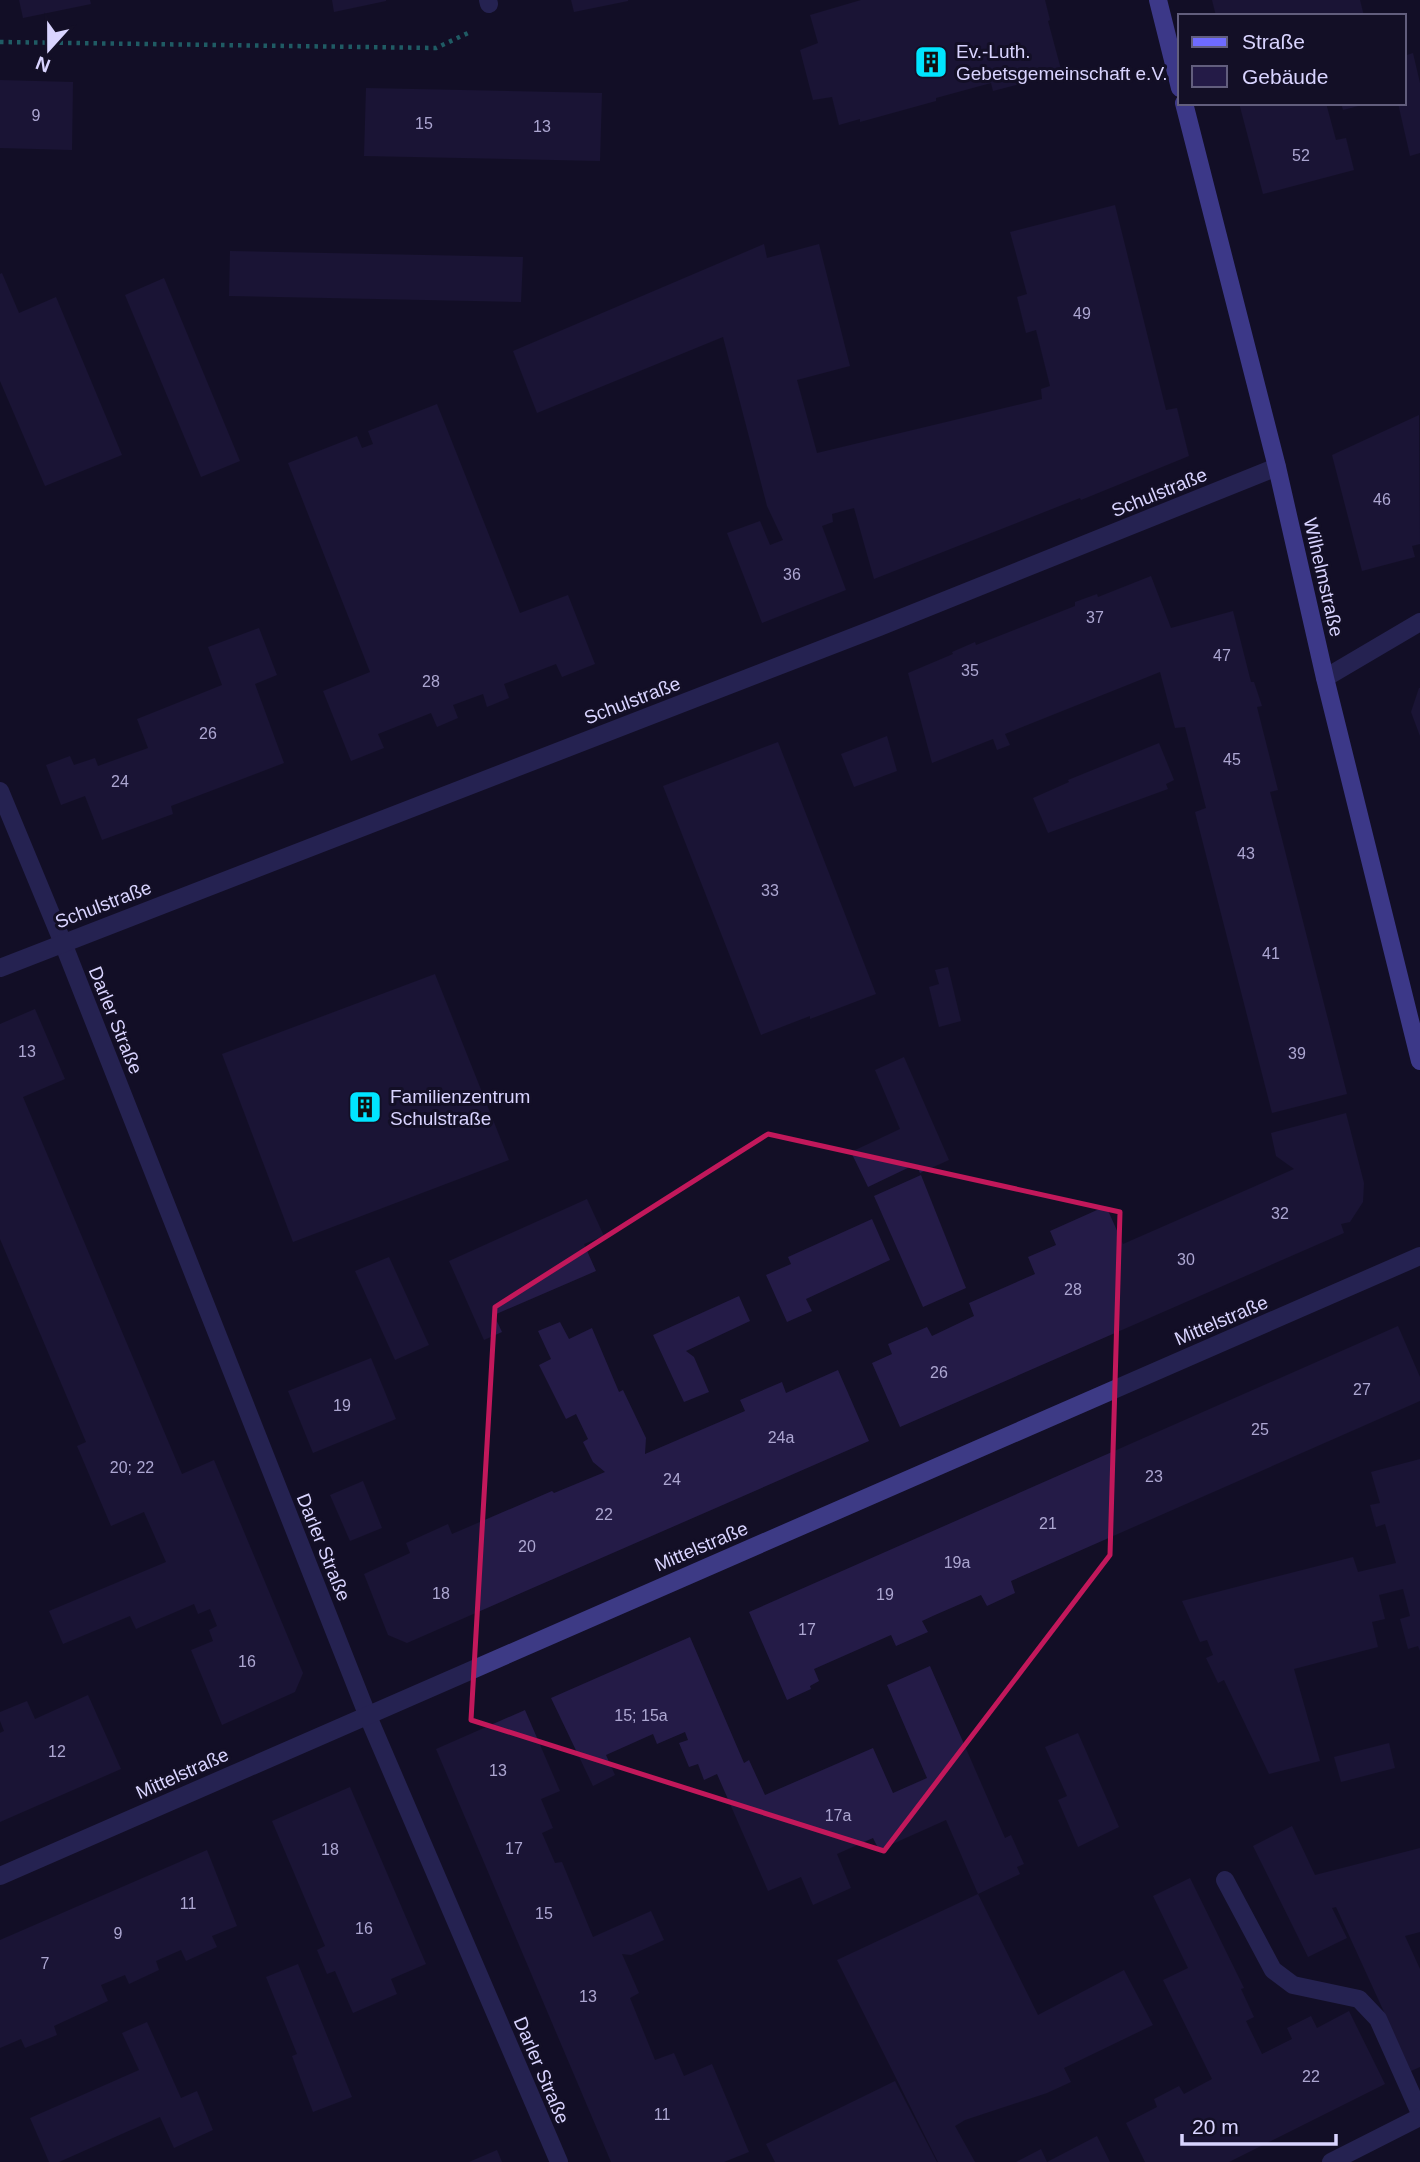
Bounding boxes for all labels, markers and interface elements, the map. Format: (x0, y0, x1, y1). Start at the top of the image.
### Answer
north arrow (14, 14, 84, 84)
legend (1178, 14, 1406, 105)
text: Straße (1242, 30, 1305, 53)
place label: Ev.-Luth. Gebetsgemeinschaft e.V. (956, 41, 1168, 84)
building icon: Ev.-Luth. Gebetsgemeinschaft e.V. (912, 43, 950, 81)
text: N (33, 52, 53, 77)
text: Gebäude (1242, 65, 1328, 88)
house number: 9 (32, 107, 41, 124)
house number: 15 (415, 115, 433, 132)
house number: 13 (533, 118, 551, 135)
house number: 52 (1292, 147, 1310, 164)
house number: 49 (1073, 305, 1091, 322)
street label: Schulstraße (1108, 464, 1210, 521)
house number: 46 (1373, 491, 1391, 508)
street label: Wilhelmstraße (1300, 516, 1347, 639)
house number: 36 (783, 566, 801, 583)
house number: 37 (1086, 609, 1104, 626)
house number: 47 (1213, 647, 1231, 664)
house number: 35 (961, 662, 979, 679)
street label: Schulstraße (581, 672, 683, 728)
house number: 28 (422, 673, 440, 690)
house number: 26 (199, 725, 217, 742)
house number: 45 (1223, 751, 1241, 768)
house number: 24 (111, 773, 129, 790)
house number: 43 (1237, 845, 1255, 862)
street label: Schulstraße (52, 876, 154, 932)
house number: 33 (761, 882, 779, 899)
house number: 41 (1262, 945, 1280, 962)
street label: Darler Straße (84, 963, 147, 1077)
house number: 13 (18, 1043, 36, 1060)
house number: 39 (1288, 1045, 1306, 1062)
place label: Familienzentrum Schulstraße (390, 1086, 530, 1129)
building icon: Familienzentrum Schulstraße (346, 1088, 384, 1126)
house number: 32 (1271, 1205, 1289, 1222)
house number: 30 (1177, 1251, 1195, 1268)
house number: 28 (1064, 1281, 1082, 1298)
street label: Mittelstraße (1171, 1291, 1271, 1350)
house number: 26 (930, 1364, 948, 1381)
house number: 27 (1353, 1381, 1371, 1398)
house number: 19 (333, 1397, 351, 1414)
house number: 25 (1251, 1421, 1269, 1438)
house number: 24a (768, 1429, 794, 1446)
house number: 20; 22 (110, 1459, 154, 1476)
house number: 23 (1145, 1468, 1163, 1485)
house number: 24 (663, 1471, 681, 1488)
street label: Darler Straße (292, 1490, 355, 1604)
house number: 22 (595, 1506, 613, 1523)
house number: 21 (1039, 1515, 1057, 1532)
street label: Mittelstraße (651, 1517, 751, 1576)
house number: 20 (518, 1538, 536, 1555)
house number: 19a (944, 1554, 970, 1571)
house number: 18 (432, 1585, 450, 1602)
house number: 19 (876, 1586, 894, 1603)
house number: 17 (798, 1621, 816, 1638)
house number: 16 (238, 1653, 256, 1670)
house number: 15; 15a (614, 1707, 668, 1724)
house number: 12 (48, 1743, 66, 1760)
street label: Mittelstraße (133, 1744, 232, 1803)
house number: 13 (489, 1762, 507, 1779)
house number: 17a (825, 1807, 851, 1824)
house number: 17 (505, 1840, 523, 1857)
house number: 18 (321, 1841, 339, 1858)
house number: 11 (180, 1895, 196, 1912)
house number: 15 (535, 1905, 553, 1922)
house number: 16 (355, 1920, 373, 1937)
house number: 9 (114, 1925, 123, 1942)
house number: 7 (41, 1955, 50, 1972)
house number: 13 (579, 1988, 597, 2005)
street label: Darler Straße (510, 2014, 573, 2127)
house number: 22 (1302, 2068, 1320, 2085)
scale bar (1182, 2102, 1336, 2146)
house number: 11 (654, 2106, 670, 2123)
text: 20 m (1192, 2115, 1239, 2138)

